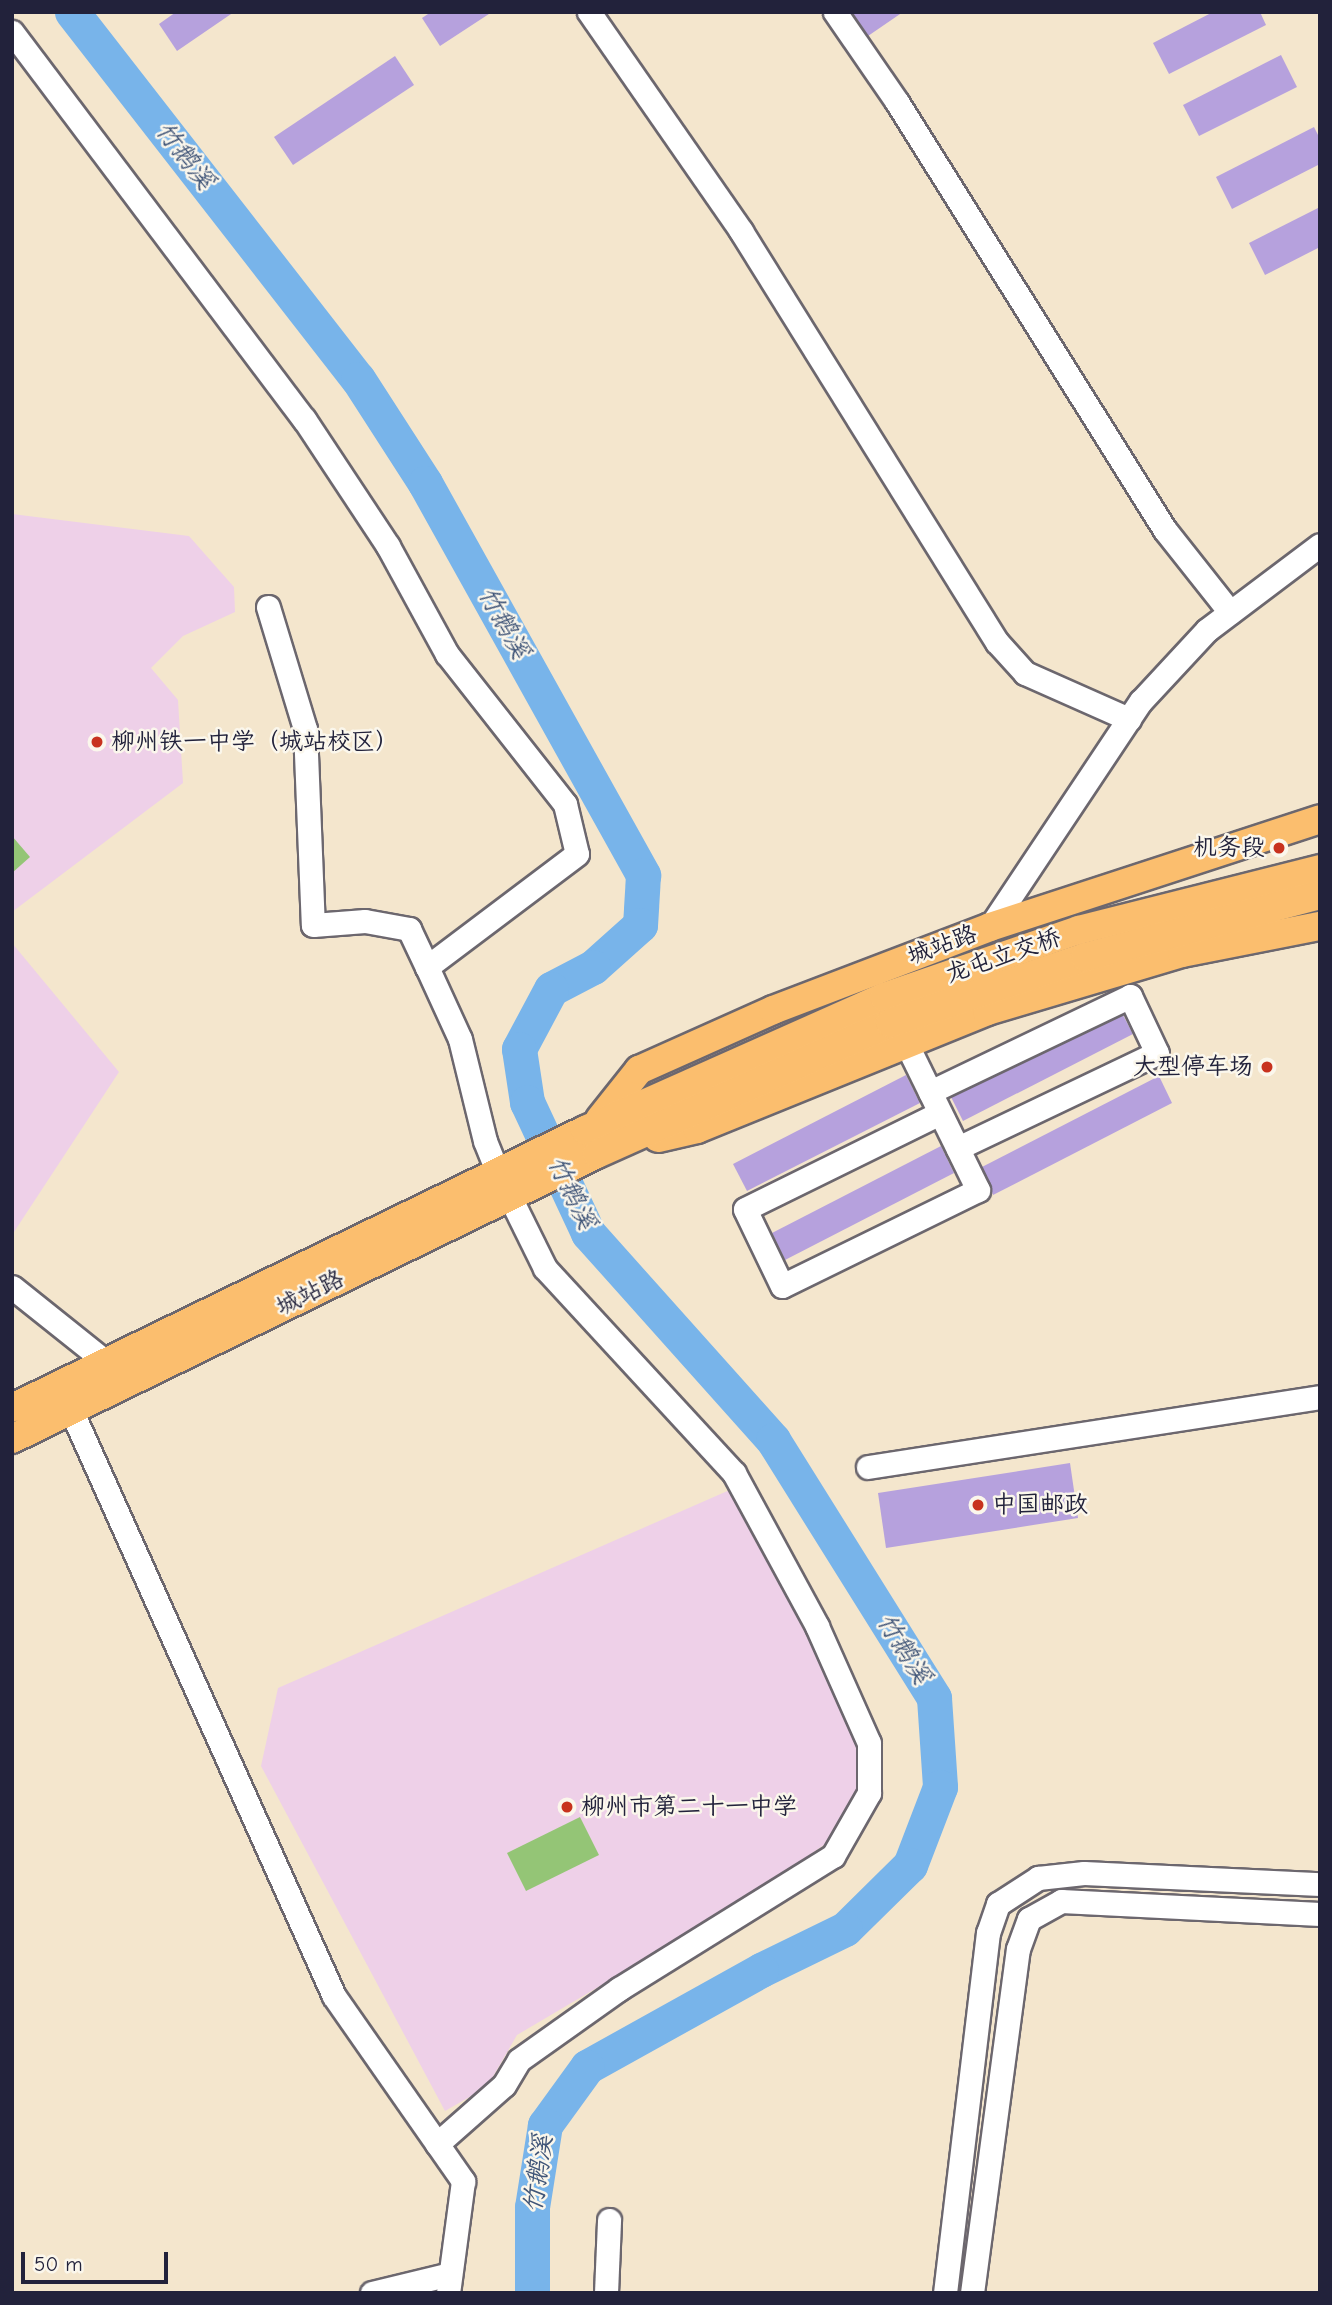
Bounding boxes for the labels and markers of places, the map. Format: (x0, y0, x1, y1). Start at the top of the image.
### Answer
place label: 柳州铁一中学（城站校区） (111, 728, 399, 756)
marker: 柳州铁一中学（城站校区） (89, 734, 105, 750)
place label: 机务段 (1193, 834, 1265, 862)
marker: 机务段 (1271, 840, 1287, 856)
place label: 大型停车场 (1133, 1053, 1253, 1081)
marker: 大型停车场 (1259, 1059, 1275, 1075)
place label: 中国邮政 (992, 1491, 1088, 1519)
marker: 中国邮政 (970, 1497, 986, 1513)
place label: 柳州市第二十一中学 (581, 1793, 797, 1821)
marker: 柳州市第二十一中学 (559, 1799, 575, 1815)

